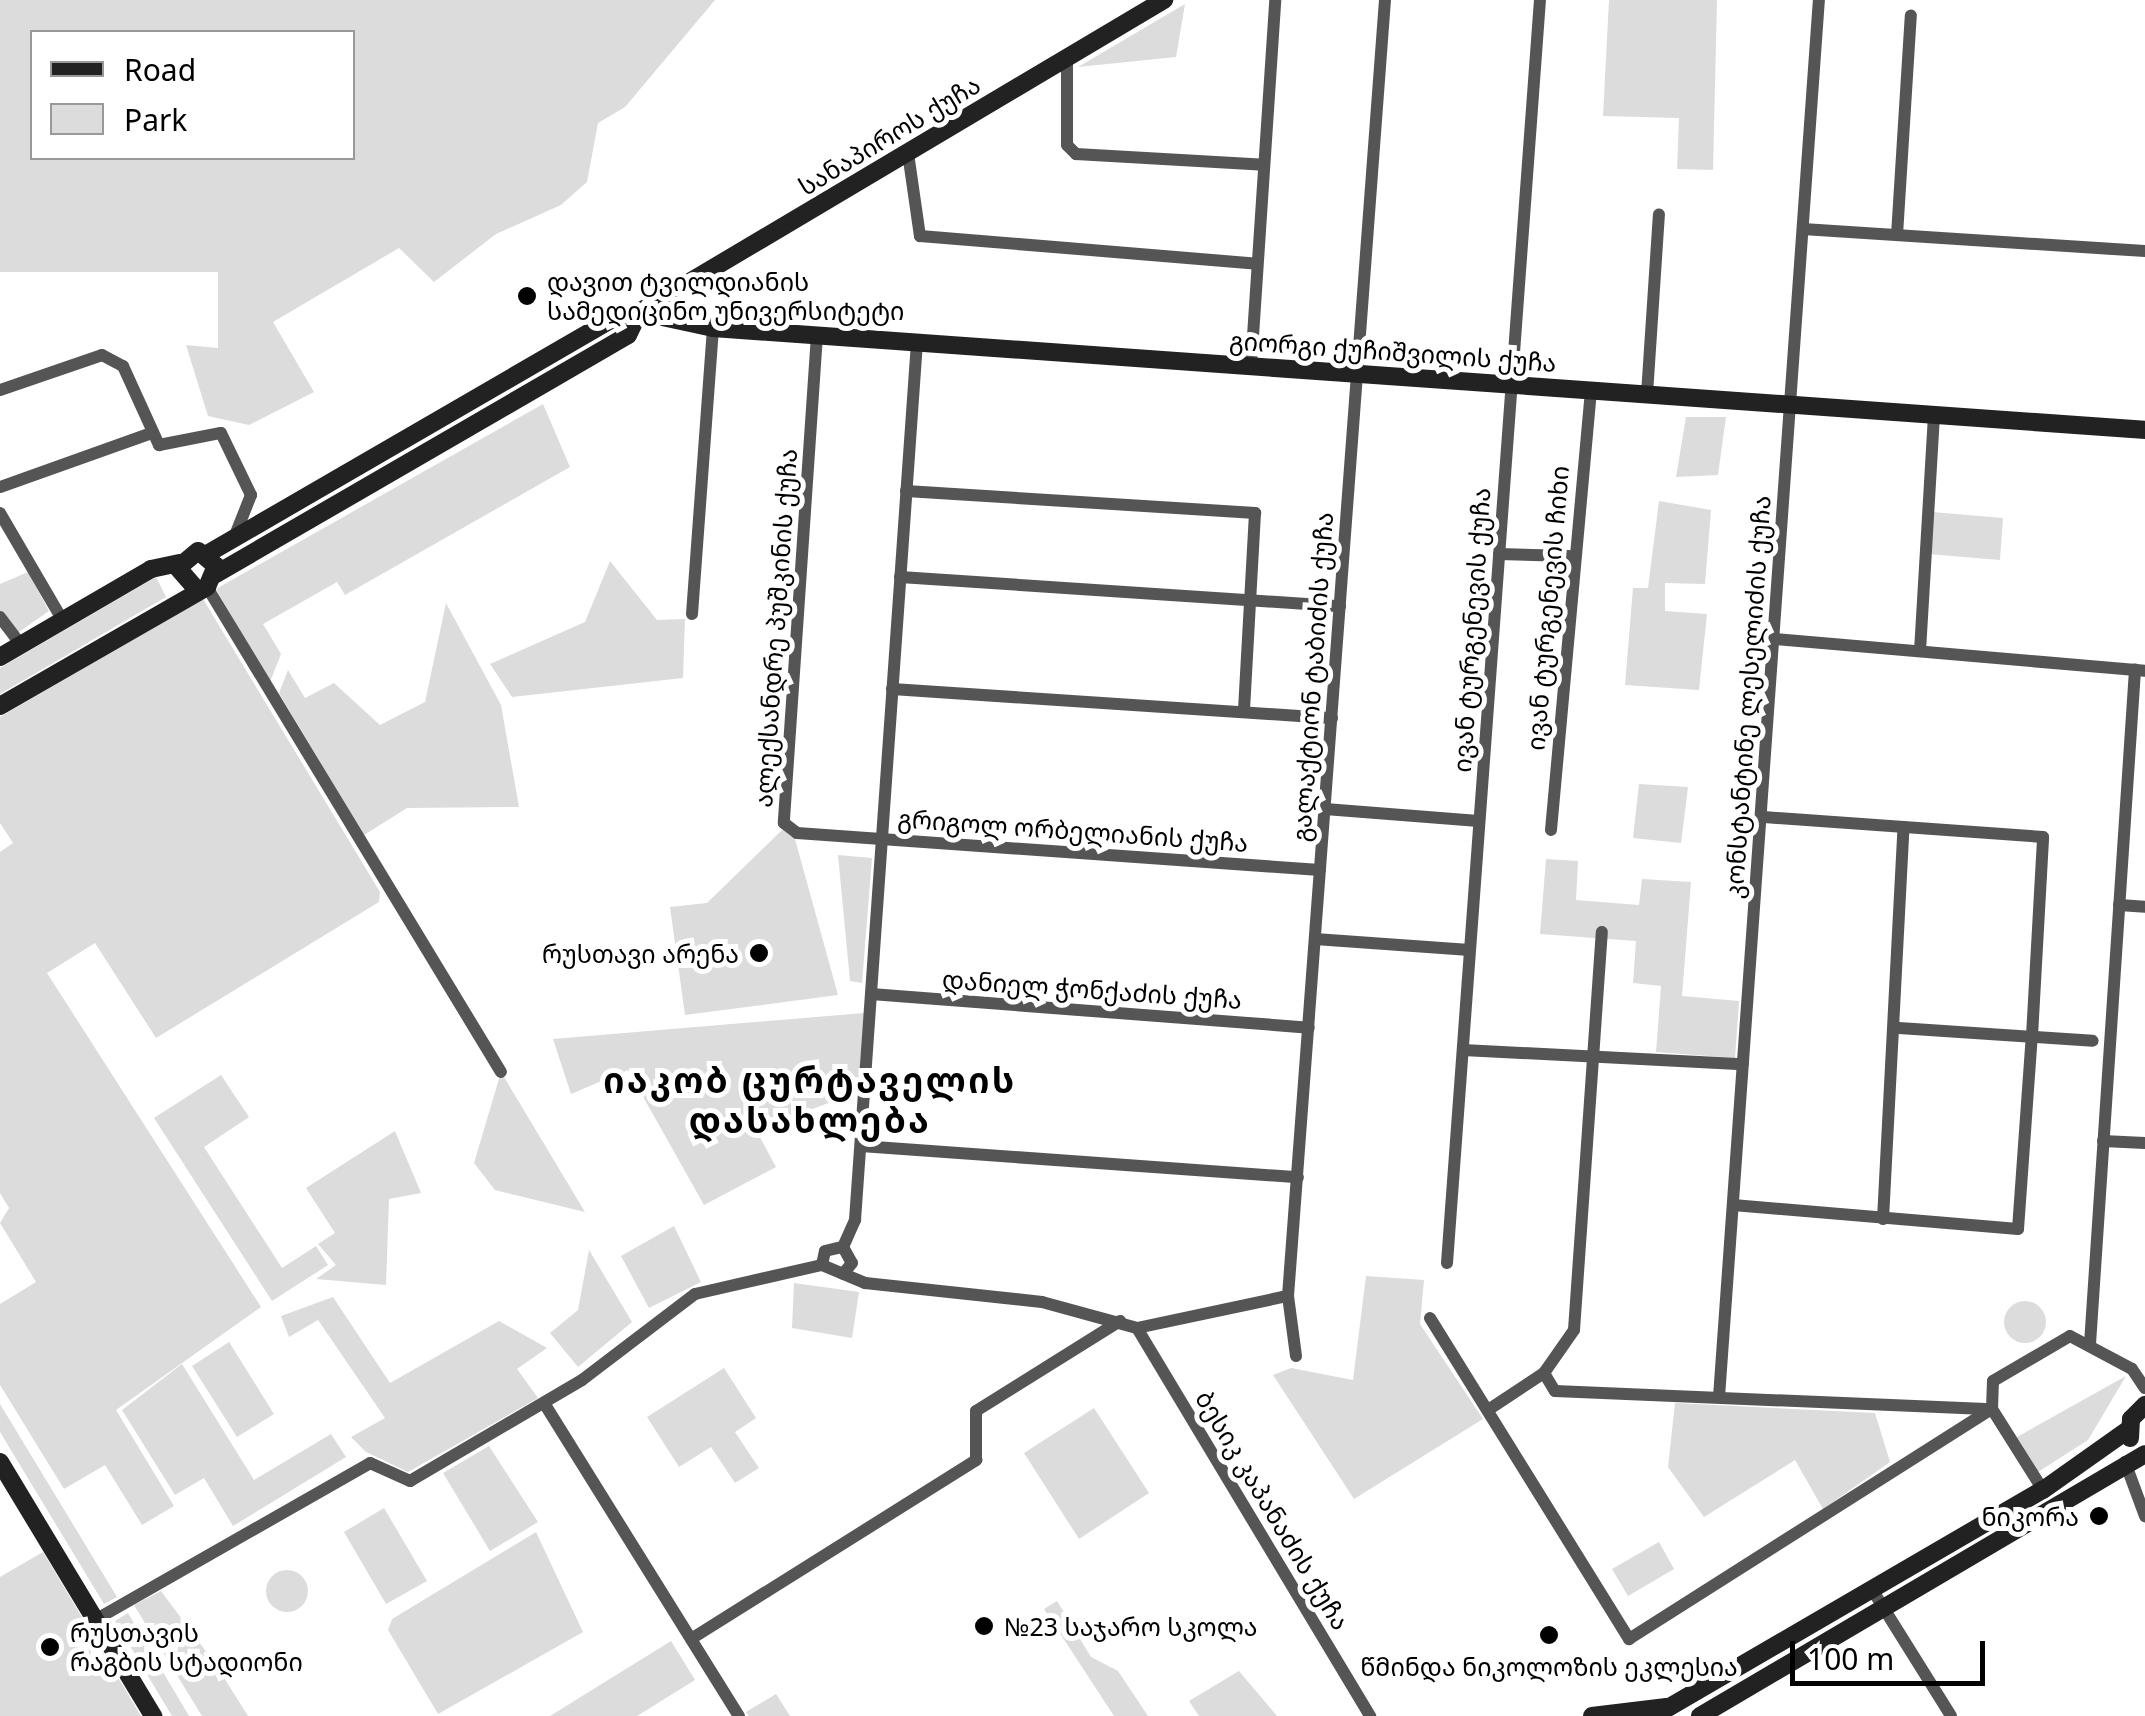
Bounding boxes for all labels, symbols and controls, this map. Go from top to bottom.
legend [30,30,355,160]
text: Road [124,49,196,90]
street label: სანაპიროს ქუჩა [793,69,985,201]
text: Park [124,99,187,140]
place label: დავით ტვილდიანის სამედიცინო უნივერსიტეტი [547,267,904,326]
marker: დავით ტვილდიანის სამედიცინო უნივერსიტეტი [516,285,538,307]
street label: გიორგი ქუჩიშვილის ქუჩა [1228,325,1558,377]
street label: ალექსანდრე პუშკინის ქუჩა [747,448,803,808]
street label: ივან ტურგენევის ჩიხი [1520,464,1574,752]
street label: ივან ტურგენევის ქუჩა [1446,487,1496,773]
street label: კონსტანტინე ლესელიძის ქუჩა [1718,494,1776,900]
street label: გალაქტიონ ტაბიძის ქუჩა [1286,511,1338,843]
street label: გრიგოლ ორბელიანის ქუჩა [897,803,1249,857]
place label: რუსთავი არენა [542,938,739,968]
marker: რუსთავი არენა [748,942,770,964]
street label: დანიელ ჭონქაძის ქუჩა [941,964,1243,1014]
district label: იაკობ ცურტაველის დასახლება [603,1059,1017,1141]
street label: ბესიკ კაპანაძის ქუჩა [1190,1385,1356,1635]
place label: ნიკორა [1982,1501,2079,1531]
marker: ნიკორა [2088,1505,2110,1527]
place label: №23 საჯარო სკოლა [1004,1611,1258,1641]
marker: №23 საჯარო სკოლა [973,1615,995,1637]
place label: რუსთავის რაგბის სტადიონი [70,1618,303,1677]
scale bar [1795,1621,1990,1683]
marker: წმინდა ნიკოლოზის ეკლესია [1538,1624,1560,1646]
marker: რუსთავის რაგბის სტადიონი [39,1636,61,1658]
text: 100 m [1807,1638,1894,1679]
place label: წმინდა ნიკოლოზის ეკლესია [1360,1651,1738,1681]

